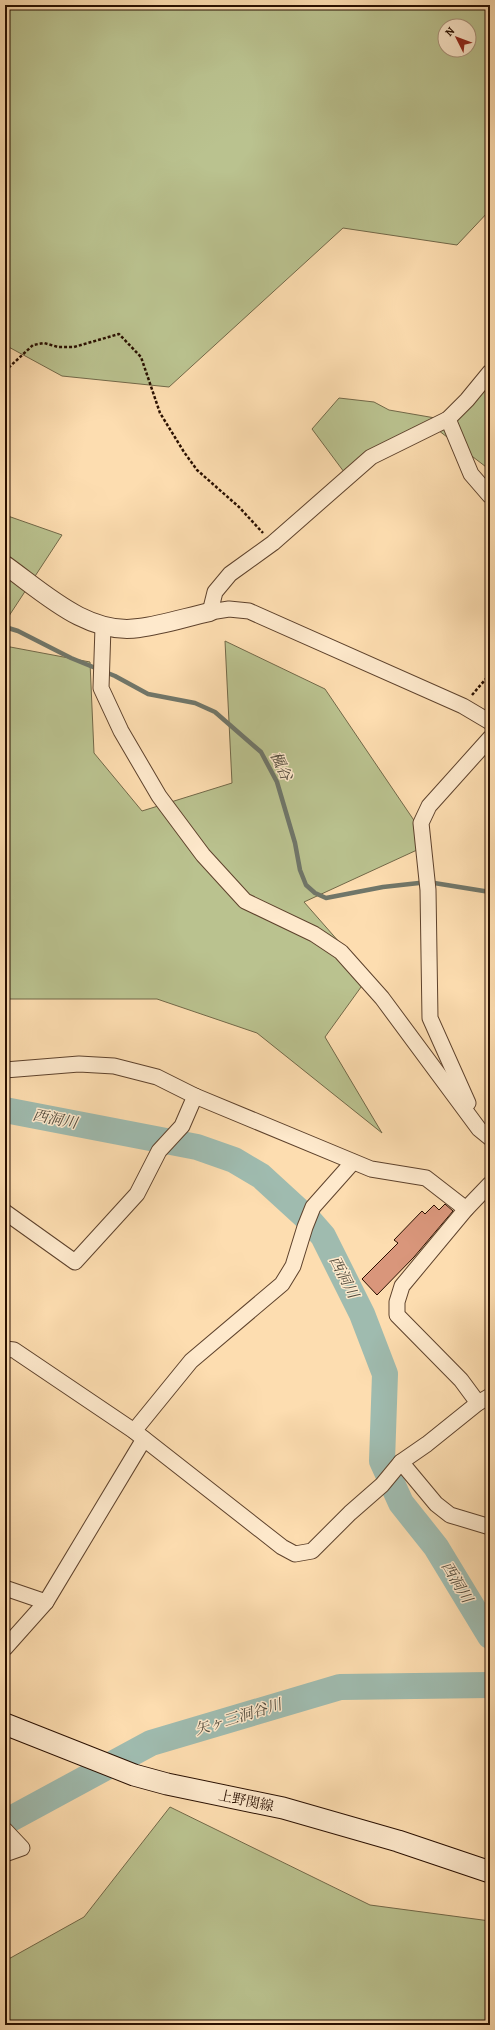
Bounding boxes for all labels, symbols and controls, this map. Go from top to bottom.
north arrow [437,18,477,58]
text: N [442,24,458,40]
water label: 楓谷 [266,748,297,785]
water label: 西洞川 [31,1105,81,1133]
water label: 西洞川 [325,1252,364,1303]
water label: 西洞川 [437,1558,478,1608]
water label: 矢ヶ三洞谷川 [192,1694,286,1740]
street label: 上野関線 [217,1786,275,1816]

